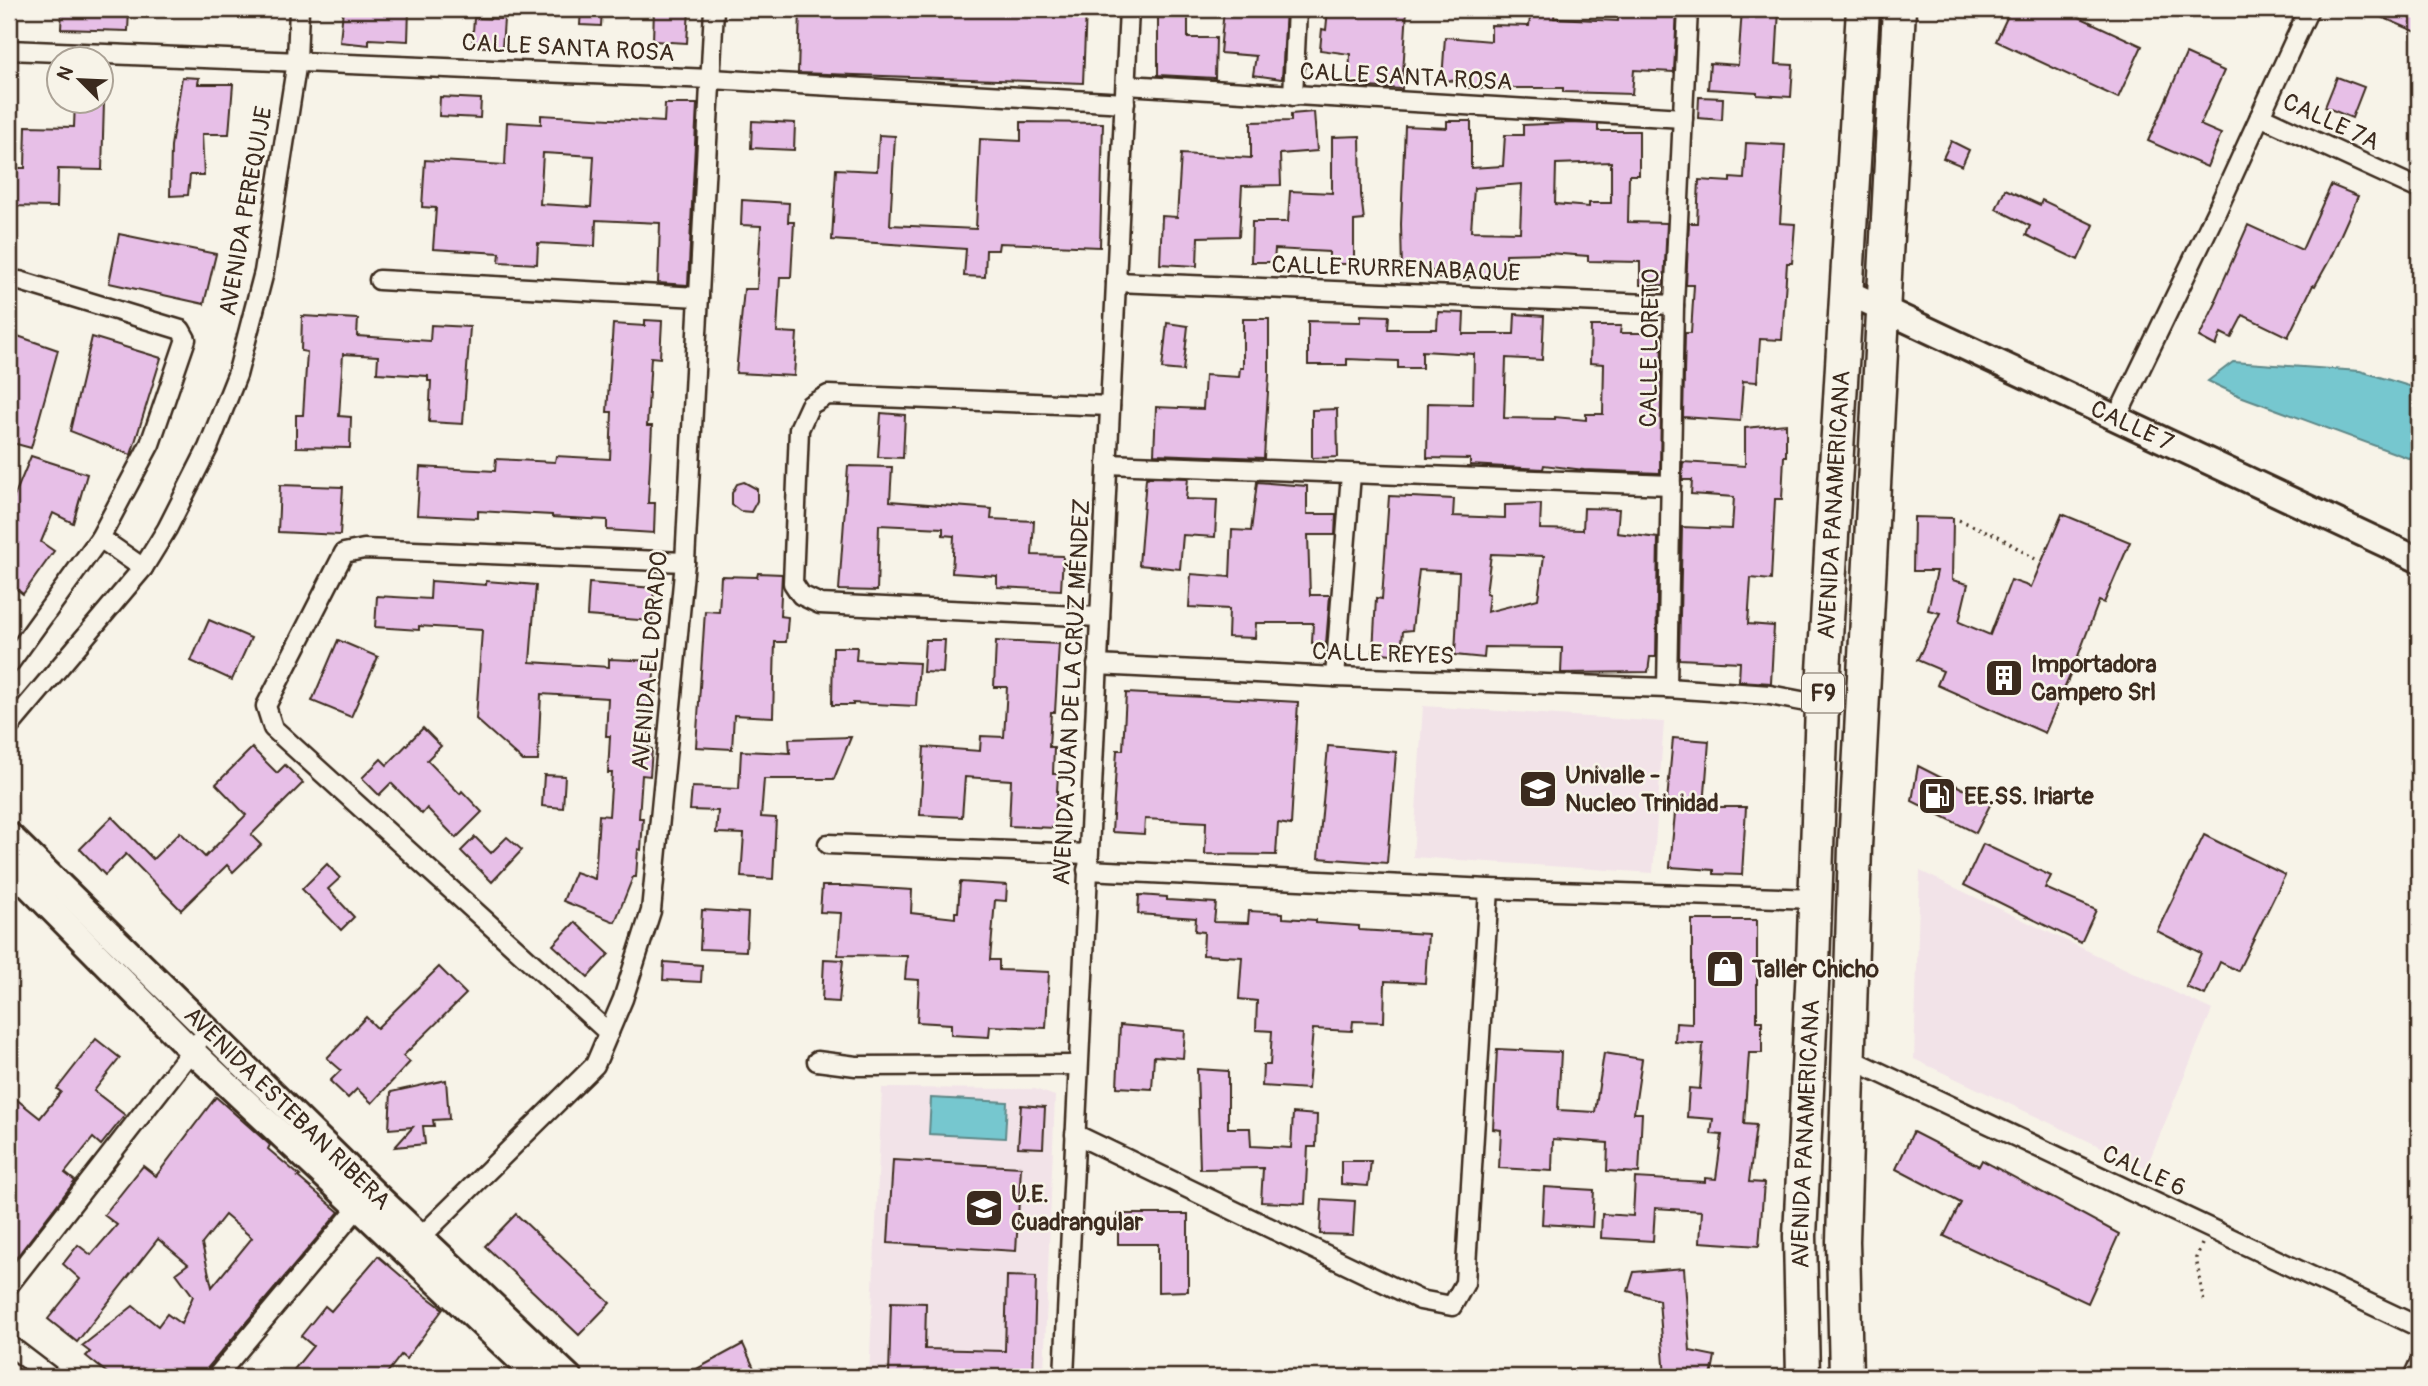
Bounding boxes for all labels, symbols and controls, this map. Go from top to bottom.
street label: CALLE SANTA ROSA [461,28,675,68]
north arrow [46,46,116,116]
street label: CALLE SANTA ROSA [1299,57,1513,97]
text: N [52,63,79,84]
street label: CALLE 7A [2278,87,2384,157]
street label: AVENIDA PEREQUIJE [213,104,279,318]
street label: CALLE RURRENABAQUE [1271,250,1521,288]
street label: CALLE LORETO [1634,268,1666,428]
street label: AVENIDA PANAMERICANA [1811,370,1856,640]
street label: CALLE 7 [2086,394,2178,457]
street label: AVENIDA JUAN DE LA CRUZ MÉNDEZ [1047,498,1097,886]
street label: AVENIDA EL DORADO [626,550,674,772]
street label: CALLE REYES [1312,637,1454,671]
place label: Importadora Campero Srl [2031,650,2157,707]
building icon: Importadora Campero Srl [1983,657,2025,699]
road number: F9 [1802,674,1844,712]
place label: Univalle - Nucleo Trinidad [1565,761,1719,818]
school or university icon: Univalle - Nucleo Trinidad [1517,768,1559,810]
fuel station icon: EE.SS. Iriarte [1916,775,1958,817]
place label: EE.SS. Iriarte [1964,782,2095,811]
shop icon: Taller Chicho [1704,948,1746,990]
place label: Taller Chicho [1751,955,1879,984]
street label: AVENIDA PANAMERICANA [1785,999,1826,1269]
street label: AVENIDA ESTEBAN RIBERA [178,1000,397,1216]
street label: CALLE 6 [2097,1139,2191,1203]
place label: U.E. Cuadrangular [1011,1180,1143,1237]
school or university icon: U.E. Cuadrangular [963,1187,1005,1229]

